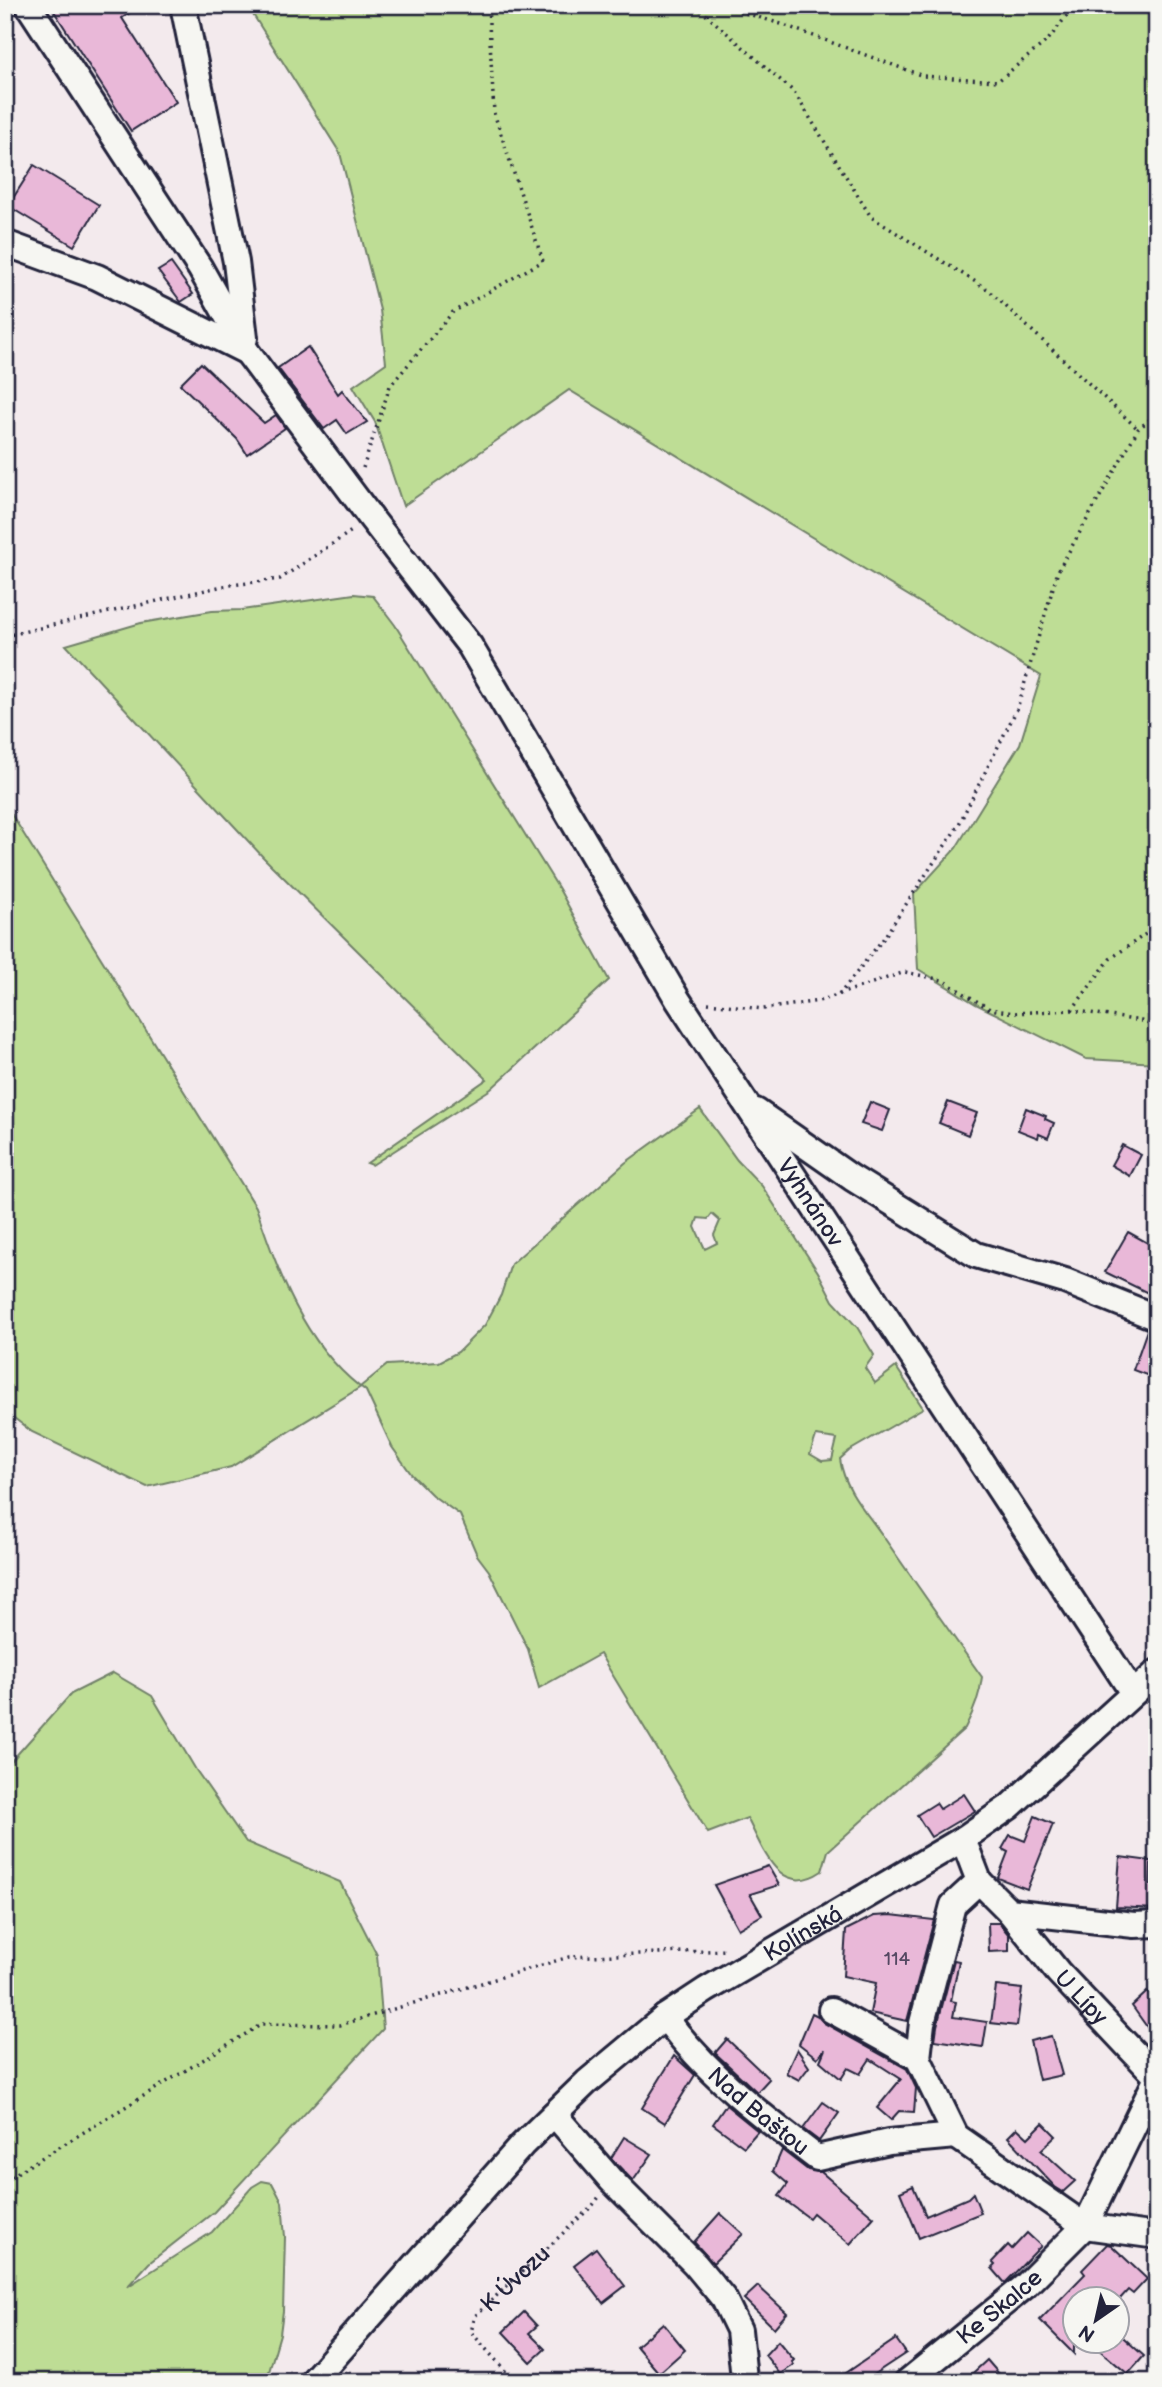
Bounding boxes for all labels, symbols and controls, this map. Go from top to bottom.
street label: Vyhnánov [771,1153,850,1253]
street label: Kolínská [759,1900,848,1968]
house number: 114 [884,1948,911,1971]
street label: U Lípy [1048,1964,1114,2031]
street label: Nad Baštou [701,2061,814,2162]
street label: K Úvozu [475,2240,556,2318]
street label: Ke Skalce [951,2264,1048,2351]
north arrow [1060,2286,1130,2356]
text: N [1075,2319,1100,2346]

